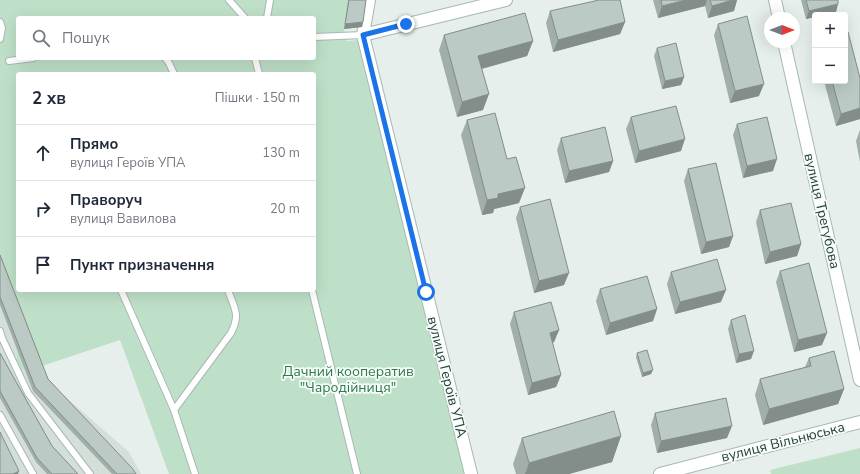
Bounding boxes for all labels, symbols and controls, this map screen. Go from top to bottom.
north arrow [764,12,800,48]
map controls [812,12,848,84]
button: + [812,12,848,48]
route end [397,15,415,33]
search box [16,16,316,60]
icon: search [30,27,52,49]
text: Пошук [62,28,110,48]
button: − [812,48,848,84]
text: 2 хв [32,87,66,110]
text: Пішки · 150 m [215,89,300,107]
text: Прямо [70,134,118,154]
icon: ahead [32,142,54,164]
text: 130 m [262,144,300,162]
street label: вулиця Трегубова [799,151,845,271]
text: вулиця Героїв УПА [70,154,186,172]
text: Праворуч [70,190,142,210]
icon: right [32,198,54,220]
text: 20 m [270,200,300,218]
text: вулиця Вавилова [70,210,176,228]
icon: arrive [32,254,54,276]
text: Пункт призначення [70,255,215,275]
route start [417,283,435,301]
street label: вулиця Героїв УПА [423,314,471,440]
park label: Дачний кооператив "Чародійниця" [282,362,414,397]
street label: вулиця Вільнюська [719,417,847,467]

